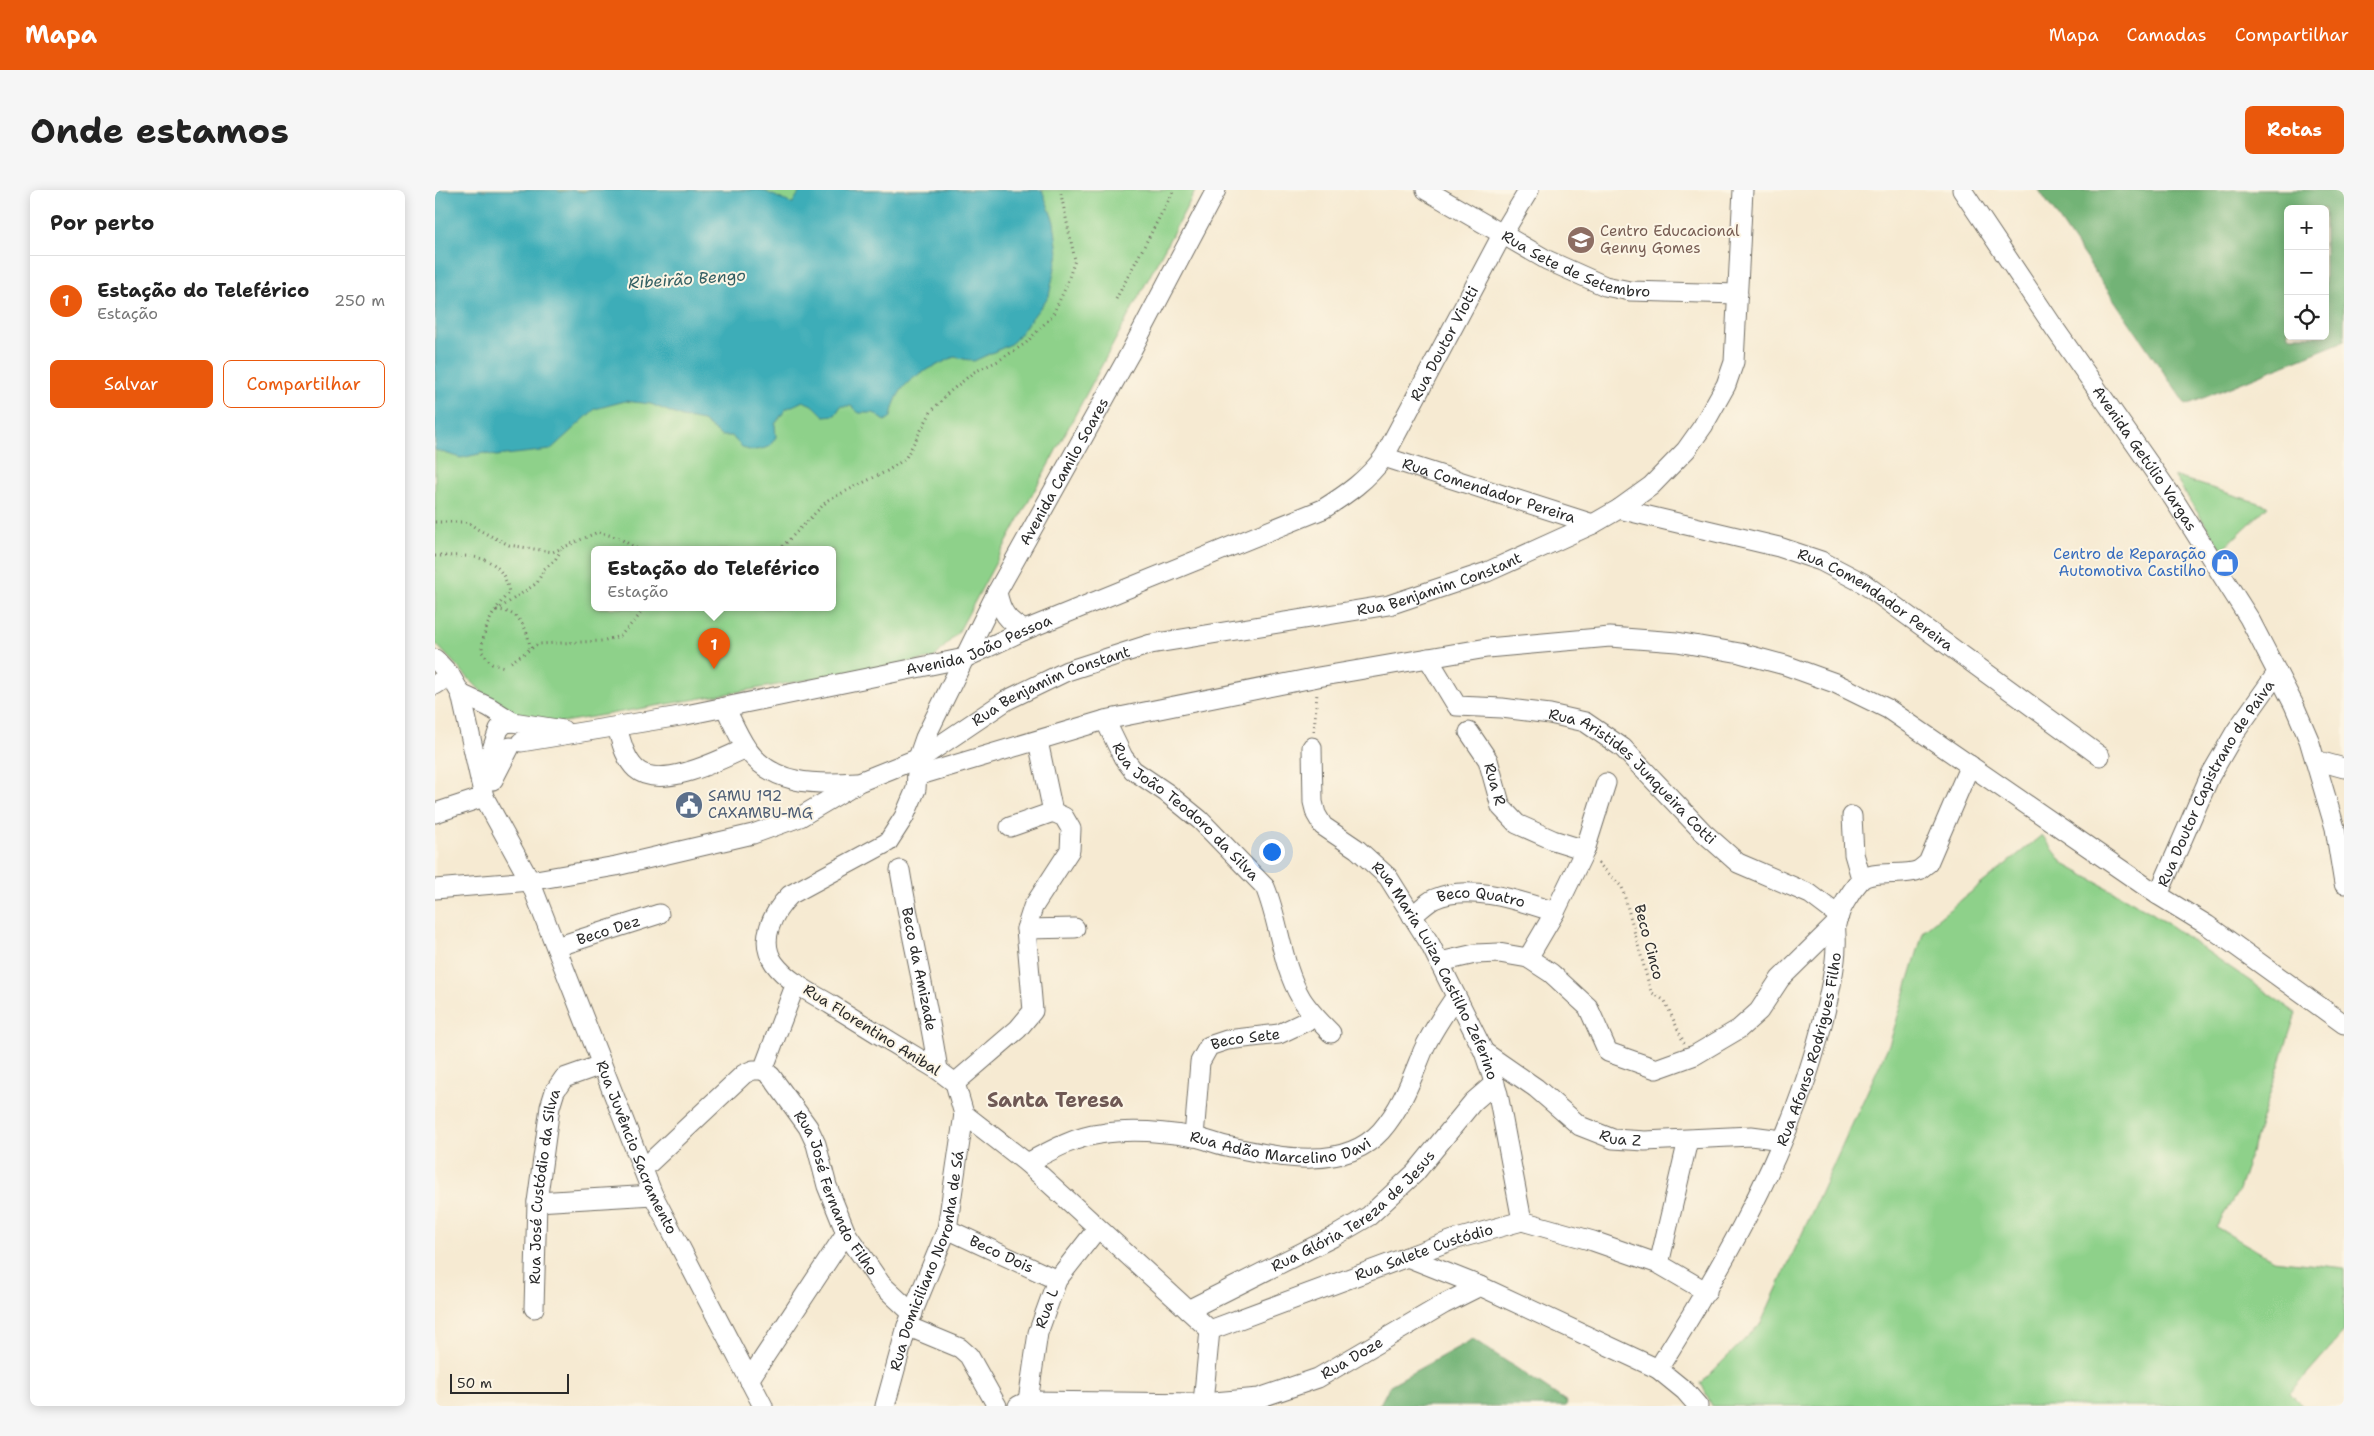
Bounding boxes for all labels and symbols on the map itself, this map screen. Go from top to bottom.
place label: Centro Educacional Genny Gomes [1600,221,1740,258]
school or university icon: Centro Educacional Genny Gomes [1566,225,1596,255]
street label: Rua Sete de Setembro [1498,226,1650,302]
water label: Ribeirão Bengo [627,264,747,294]
street label: Rua Doutor Viotti [1406,282,1483,405]
street label: Avenida Getúlio Vargas [2088,382,2201,535]
street label: Avenida Camilo Soares [1015,394,1113,549]
street label: Rua Comendador Pereira [1400,453,1579,528]
street label: Rua Comendador Pereira [1795,544,1958,656]
place label: Centro de Reparação Automotiva Castilho [2053,544,2206,581]
street label: Rua Benjamim Constant [1355,548,1525,620]
shop icon: Centro de Reparação Automotiva Castilho [2210,548,2240,578]
street label: Avenida João Pessoa [904,610,1055,680]
pin: 1 [698,628,730,669]
street label: Rua Benjamim Constant [968,641,1133,731]
street label: Rua Doutor Capistrano de Paiva [2153,676,2279,890]
street label: Rua Aristides Junqueira Cotti [1547,704,1720,849]
street label: Rua João Teodoro da Silva [1107,739,1264,885]
street label: Rua R [1479,761,1510,808]
place label: SAMU 192 CAXAMBU-MG [708,786,813,823]
public building icon: SAMU 192 CAXAMBU-MG [674,790,704,820]
your location [1259,839,1285,865]
street label: Rua Maria Luiza Castilho Zeferino [1367,857,1503,1082]
street label: Beco Quatro [1434,883,1527,912]
street label: Beco Cinco [1629,902,1669,982]
street label: Beco da Amizade [897,906,941,1033]
street label: Beco Dez [574,911,643,950]
street label: Rua Afonso Rodrigues Filho [1772,952,1846,1149]
street label: Rua Florentino Anibal [800,980,945,1081]
street label: Beco Sete [1208,1024,1281,1055]
street label: Rua Juvêncio Sacramento [591,1057,682,1238]
street label: Rua José Custódio da Silva [525,1086,565,1285]
district label: Santa Teresa [987,1087,1123,1113]
street label: Rua José Fernando Filho [789,1106,882,1279]
street label: Rua Z [1596,1125,1642,1151]
text: Rua Adão Marcelino Davi [1188,1126,1375,1168]
street label: Rua Adão Marcelino Davi [1187,1127,1371,1145]
street label: Rua Glória Tereza de Jesus [1268,1146,1440,1276]
street label: Rua Domiciliano Noronha de Sá [885,1149,969,1373]
street label: Rua Salete Custódio [1352,1219,1495,1286]
street label: Beco Dois [966,1231,1037,1278]
street label: Rua L [1030,1285,1063,1331]
street label: Rua Doze [1317,1332,1387,1384]
scale bar [450,1371,569,1394]

